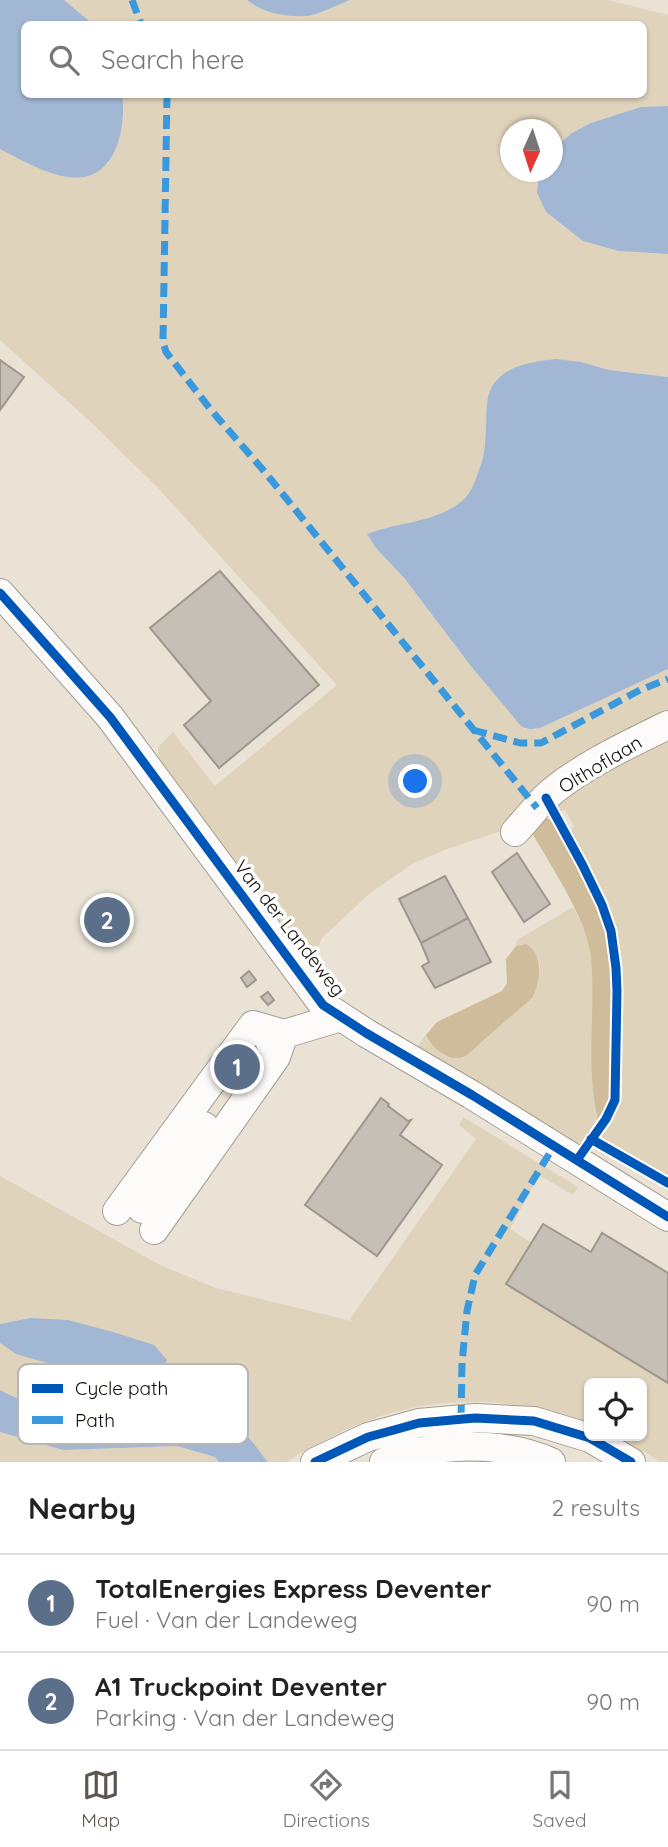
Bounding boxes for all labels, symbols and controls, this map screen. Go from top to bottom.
search box [21,21,647,98]
icon: search [45,41,83,79]
text: Search here [101,43,245,76]
north arrow [500,119,563,182]
street label: Olthoflaan [554,730,646,798]
your location [398,764,432,798]
street label: Van der Landeweg [229,855,351,1001]
pin: 2 [84,894,130,946]
pin: 1 [214,1041,260,1093]
legend [18,1364,248,1444]
text: Cycle path [75,1376,168,1400]
map controls [584,1378,647,1441]
button: locate [584,1378,647,1441]
text: Path [75,1408,115,1432]
text: Nearby [28,1489,136,1527]
text: 2 results [551,1493,640,1522]
text: TotalEnergies Express Deventer [95,1572,492,1605]
text: 1 [47,1589,55,1618]
text: 90 m [586,1589,640,1618]
text: Fuel · Van der Landeweg [95,1605,358,1634]
text: A1 Truckpoint Deventer [95,1670,387,1703]
text: 2 [44,1687,58,1716]
text: 90 m [586,1687,640,1716]
text: Parking · Van der Landeweg [95,1703,395,1732]
tab: Map [81,1766,120,1832]
tab: Directions [283,1766,370,1832]
tab: Saved [532,1766,587,1832]

